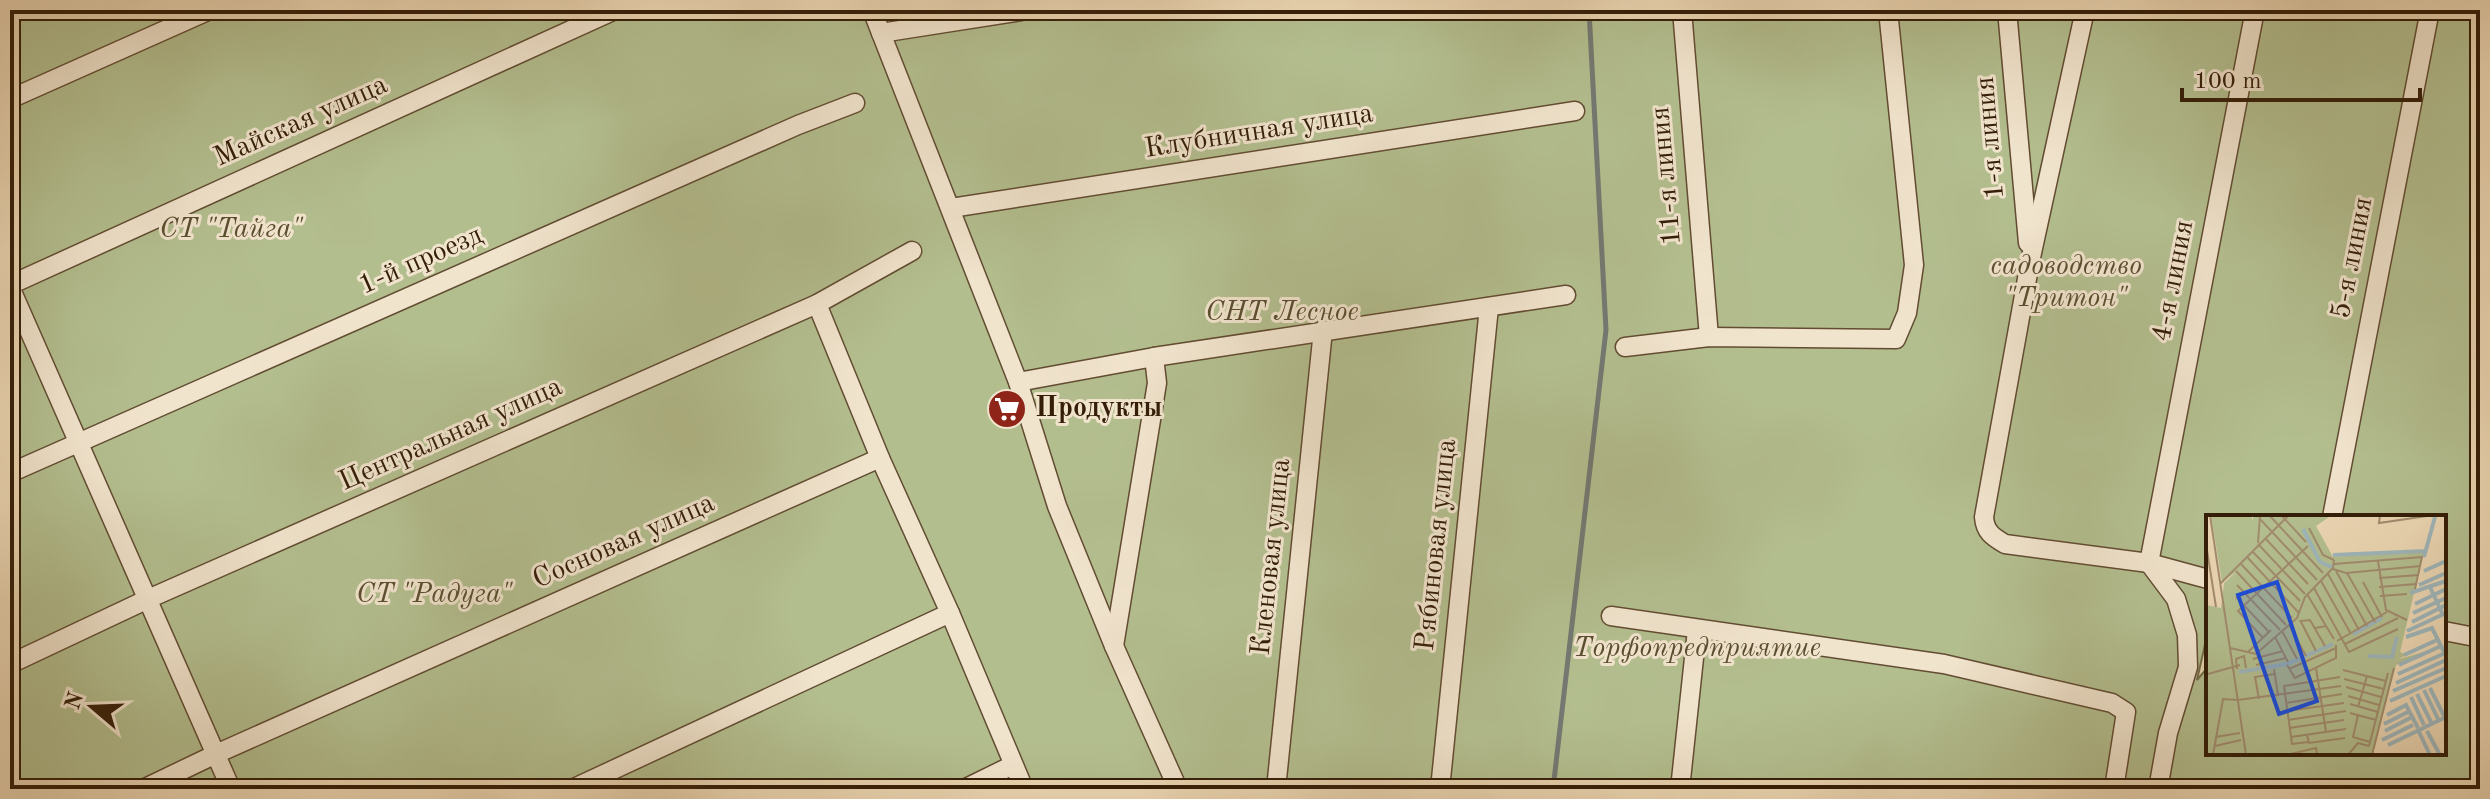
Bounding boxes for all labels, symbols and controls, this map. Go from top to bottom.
scale bar [2182,52,2420,102]
text: 100 m [2194,70,2262,94]
street label: Майская улица [210,71,392,173]
street label: 1-я линия [1972,75,2010,201]
street label: Клубничная улица [1143,100,1375,164]
street label: 11-я линия [1647,105,1687,247]
street label: 5-я линия [2328,195,2378,321]
park label: СТ "Тайга" [159,216,304,244]
street label: 4-я линия [2149,218,2199,344]
street label: 1-й проезд [355,221,487,301]
park label: садоводство "Тритон" [1990,253,2142,313]
park label: СНТ Лесное [1205,299,1359,327]
street label: Центральная улица [335,373,567,497]
supermarket icon: Продукты [986,388,1028,430]
place label: Продукты [1035,395,1163,423]
street label: Рябиновая улица [1412,437,1462,652]
street label: Кленовая улица [1248,457,1296,657]
street label: Сосновая улица [529,489,719,595]
inset map [2206,515,2446,755]
park label: СТ "Радуга" [356,581,513,609]
park label: Торфопредприятие [1573,635,1821,663]
north arrow [52,667,132,747]
text: N [62,689,88,713]

